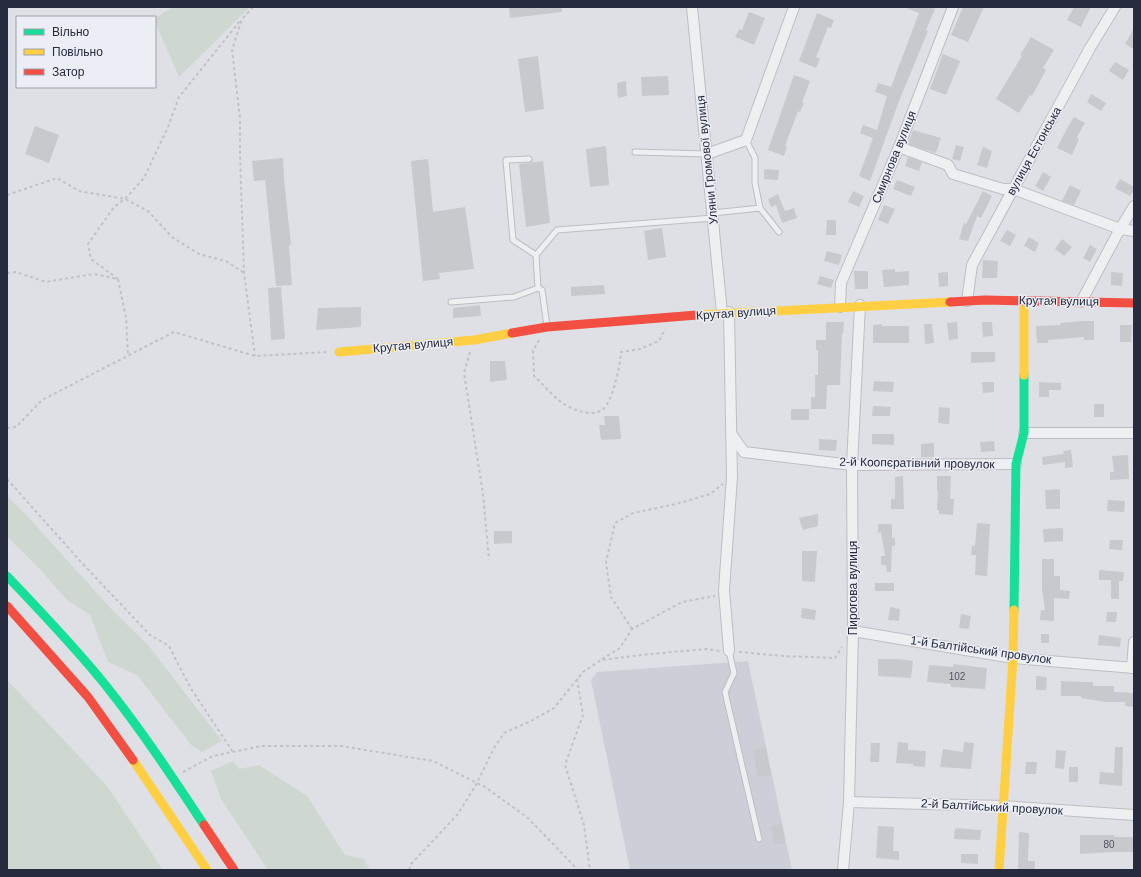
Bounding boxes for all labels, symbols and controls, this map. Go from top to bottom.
legend [16,16,156,88]
text: Вільно [52,25,90,39]
text: Повільно [52,45,103,59]
text: Затор [52,65,85,79]
street label: Уляни Громової вулиця [693,95,721,225]
street label: вулиця Естонська [1004,104,1064,198]
street label: Смирнова вулиця [869,109,919,205]
street label: Крутая вулиця [1019,293,1099,309]
street label: Крутая вулиця [695,303,777,323]
street label: Крутая вулиця [372,335,454,355]
street label: 2-й Коопєратівний провулок [839,455,996,471]
street label: Пирогова вулиця [846,541,860,635]
street label: 1-й Балтійський провулок [910,633,1053,667]
house number: 102 [949,671,966,682]
street label: 2-й Балтійський провулок [921,796,1064,818]
house number: 80 [1103,839,1115,850]

